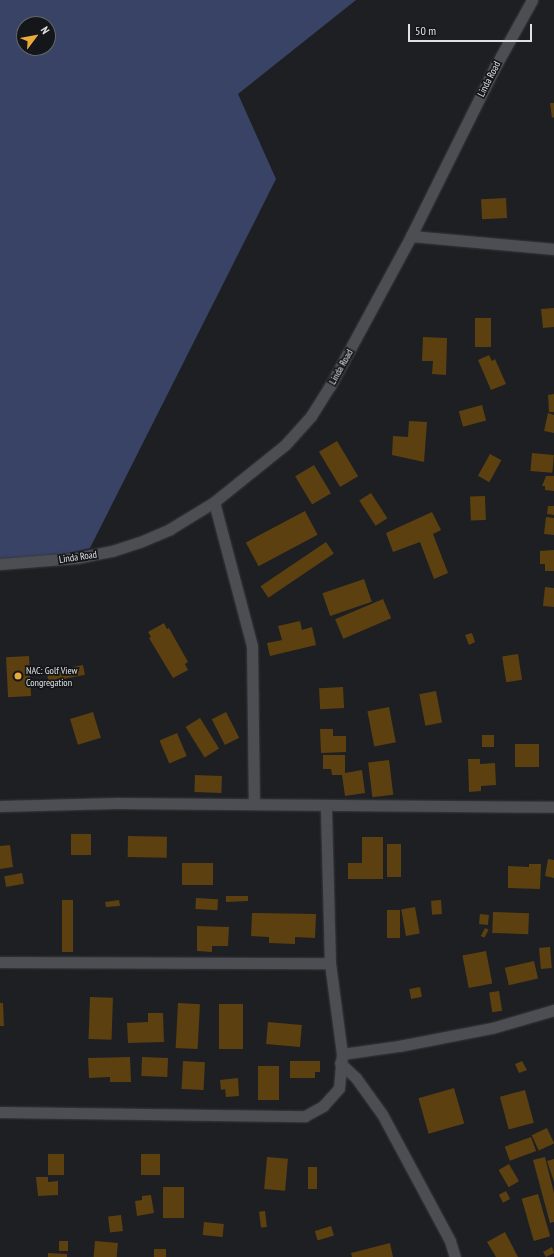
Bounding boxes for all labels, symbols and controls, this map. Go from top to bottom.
north arrow [16,16,56,56]
scale bar [410,16,534,42]
text: 50 m [415,23,436,38]
text: N [38,24,53,36]
street label: Linda Road [475,59,503,99]
street label: Linda Road [326,347,356,387]
street label: Linda Road [58,548,98,566]
place label: NAC: Golf View Congregation [26,664,78,688]
marker: NAC: Golf View Congregation [13,671,23,681]

